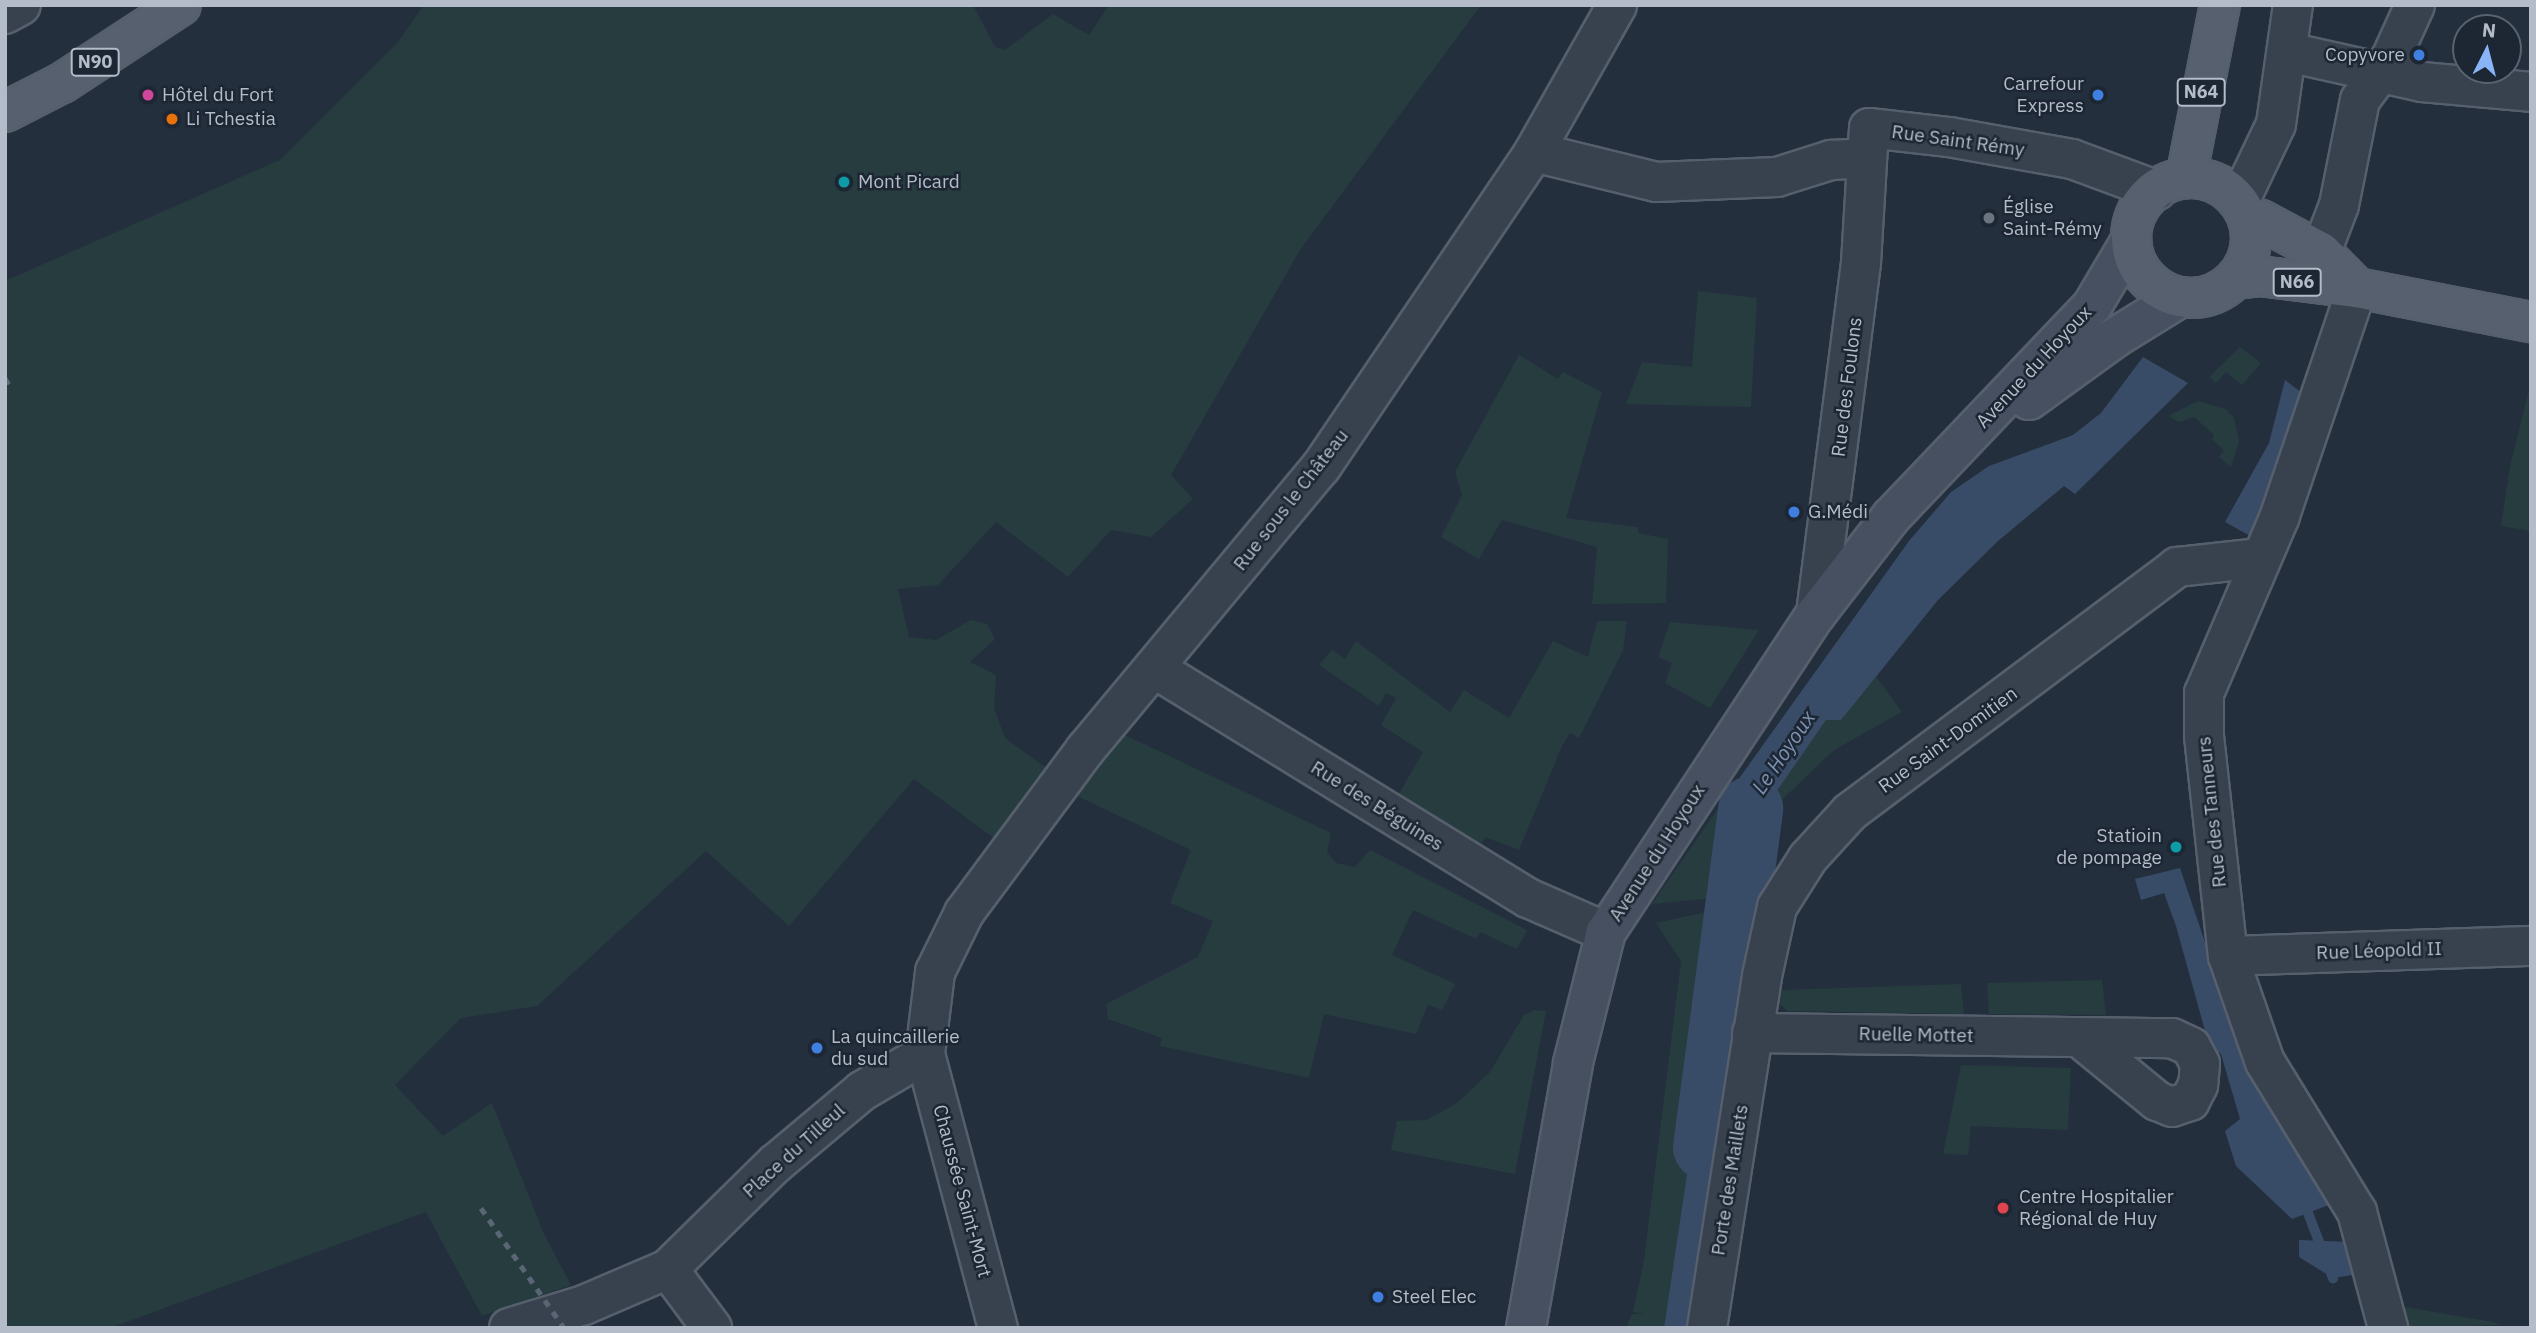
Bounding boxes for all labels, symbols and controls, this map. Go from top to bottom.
north arrow [2452,14,2522,84]
text: N [2481,17,2497,43]
place label: Copyvore [2325,44,2405,66]
marker: Copyvore [2411,47,2427,63]
road number: N90 [70,48,119,76]
place label: Carrefour Express [2003,73,2084,117]
road number: N64 [2176,78,2226,106]
place label: Hôtel du Fort [162,84,274,106]
marker: Hôtel du Fort [140,87,156,103]
marker: Carrefour Express [2090,87,2106,103]
place label: Li Tchestia [186,108,276,130]
marker: Li Tchestia [164,111,180,127]
street label: Rue Saint Rémy [1890,120,2026,162]
place label: Mont Picard [858,171,960,193]
marker: Mont Picard [836,174,852,190]
place label: Église Saint-Rémy [2003,196,2102,240]
marker: Église Saint-Rémy [1981,210,1997,226]
road number: N66 [2272,268,2322,296]
street label: Avenue du Hoyoux [1972,301,2096,433]
street label: Rue des Foulons [1827,316,1867,458]
street label: Rue sous le Château [1229,425,1353,575]
place label: G.Médi [1808,501,1868,523]
marker: G.Médi [1786,504,1802,520]
street label: Rue Saint-Domitien [1874,682,2022,798]
water label: Le Hoyoux [1746,706,1820,798]
street label: Rue des Tanneurs [2193,735,2231,889]
street label: Rue des Béguines [1307,756,1447,856]
street label: Avenue du Hoyoux [1604,780,1710,926]
place label: Statioin de pompage [2056,825,2162,869]
marker: Statioin de pompage [2168,839,2184,855]
street label: Rue Léopold II [2316,937,2442,965]
street label: Ruelle Mottet [1858,1023,1974,1047]
place label: La quincaillerie du sud [831,1026,960,1070]
marker: La quincaillerie du sud [809,1040,825,1056]
street label: Place du Tilleul [738,1099,850,1203]
street label: Chaussée Saint-Mort [928,1102,996,1280]
street label: Porte des Maillets [1707,1103,1753,1257]
place label: Centre Hospitalier Régional de Huy [2019,1186,2174,1230]
marker: Centre Hospitalier Régional de Huy [1993,1198,2013,1218]
place label: Steel Elec [1392,1286,1476,1308]
marker: Steel Elec [1370,1289,1386,1305]

